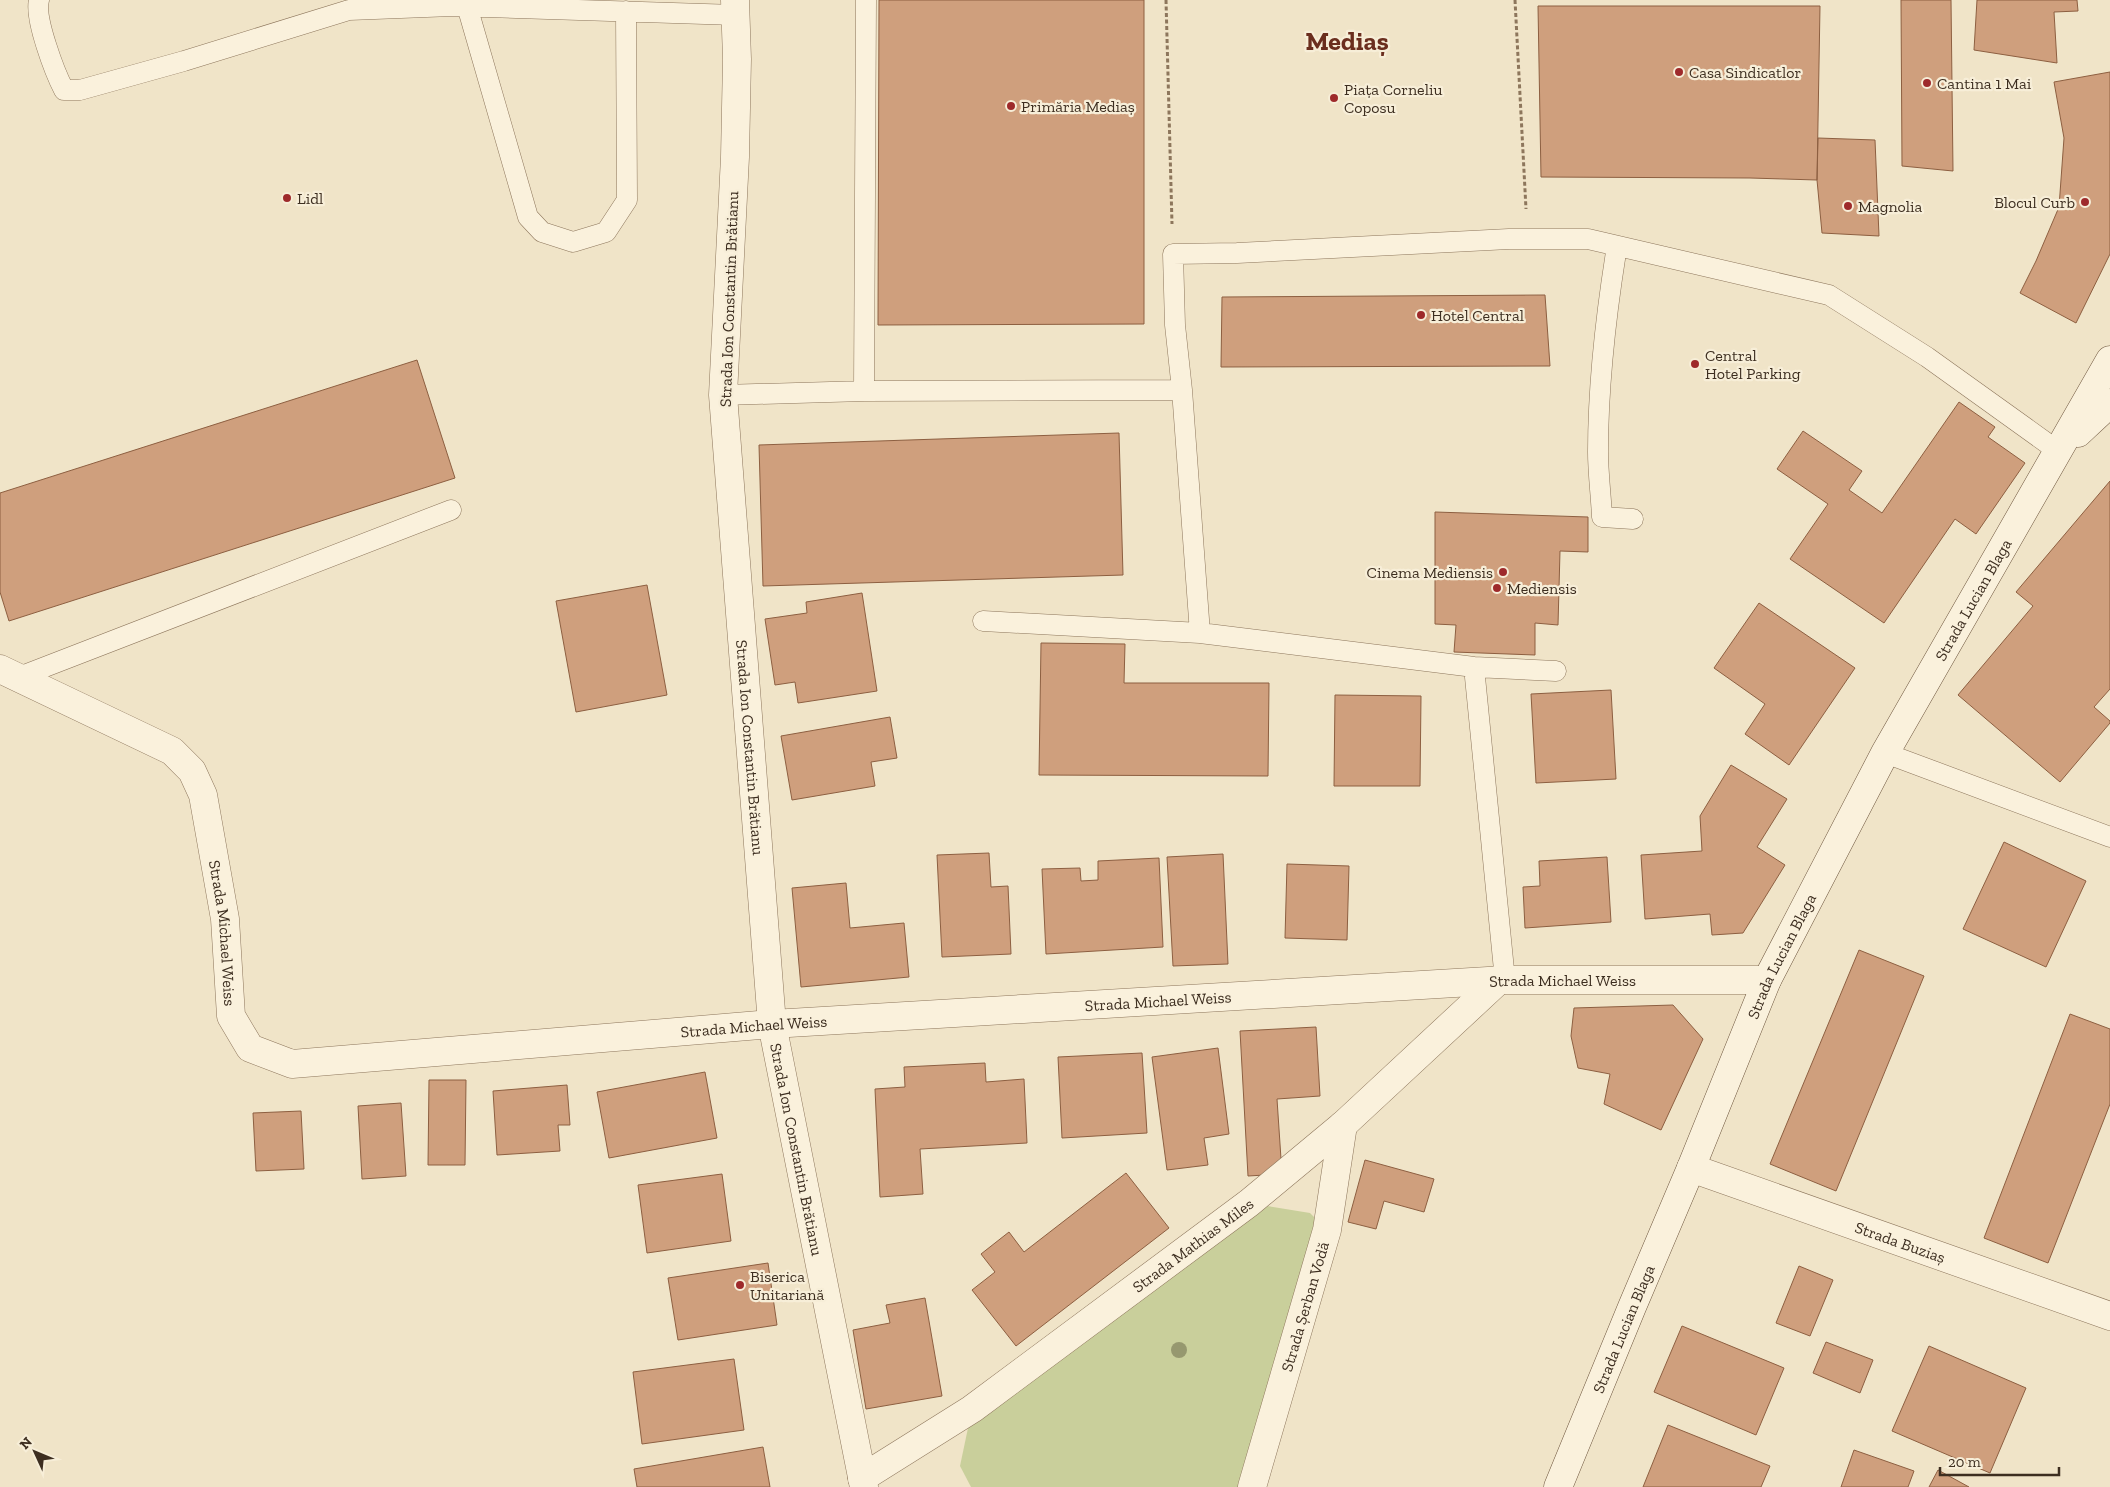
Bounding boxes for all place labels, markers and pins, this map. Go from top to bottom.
place label: Casa Sindicatlor [1689,63,1801,82]
marker: Casa Sindicatlor [1673,66,1685,78]
place label: Cantina 1 Mai [1937,74,2032,93]
marker: Cantina 1 Mai [1921,77,1933,89]
place label: Piața Corneliu Coposu [1344,80,1442,117]
marker: Piața Corneliu Coposu [1328,92,1340,104]
place label: Primăria Mediaș [1021,97,1135,116]
marker: Primăria Mediaș [1005,100,1017,112]
place label: Lidl [297,189,323,208]
marker: Lidl [281,192,293,204]
place label: Blocul Curb [1994,193,2075,212]
marker: Blocul Curb [2079,196,2091,208]
place label: Magnolia [1858,197,1923,216]
marker: Magnolia [1842,200,1854,212]
place label: Hotel Central [1431,306,1524,325]
marker: Hotel Central [1415,309,1427,321]
place label: Central Hotel Parking [1705,346,1801,383]
marker: Central Hotel Parking [1689,358,1701,370]
place label: Cinema Mediensis [1367,563,1493,582]
marker: Cinema Mediensis [1497,566,1509,578]
place label: Mediensis [1507,579,1577,598]
marker: Mediensis [1491,582,1503,594]
place label: Biserica Unitariană [750,1267,825,1304]
marker: Biserica Unitariană [734,1279,746,1291]

